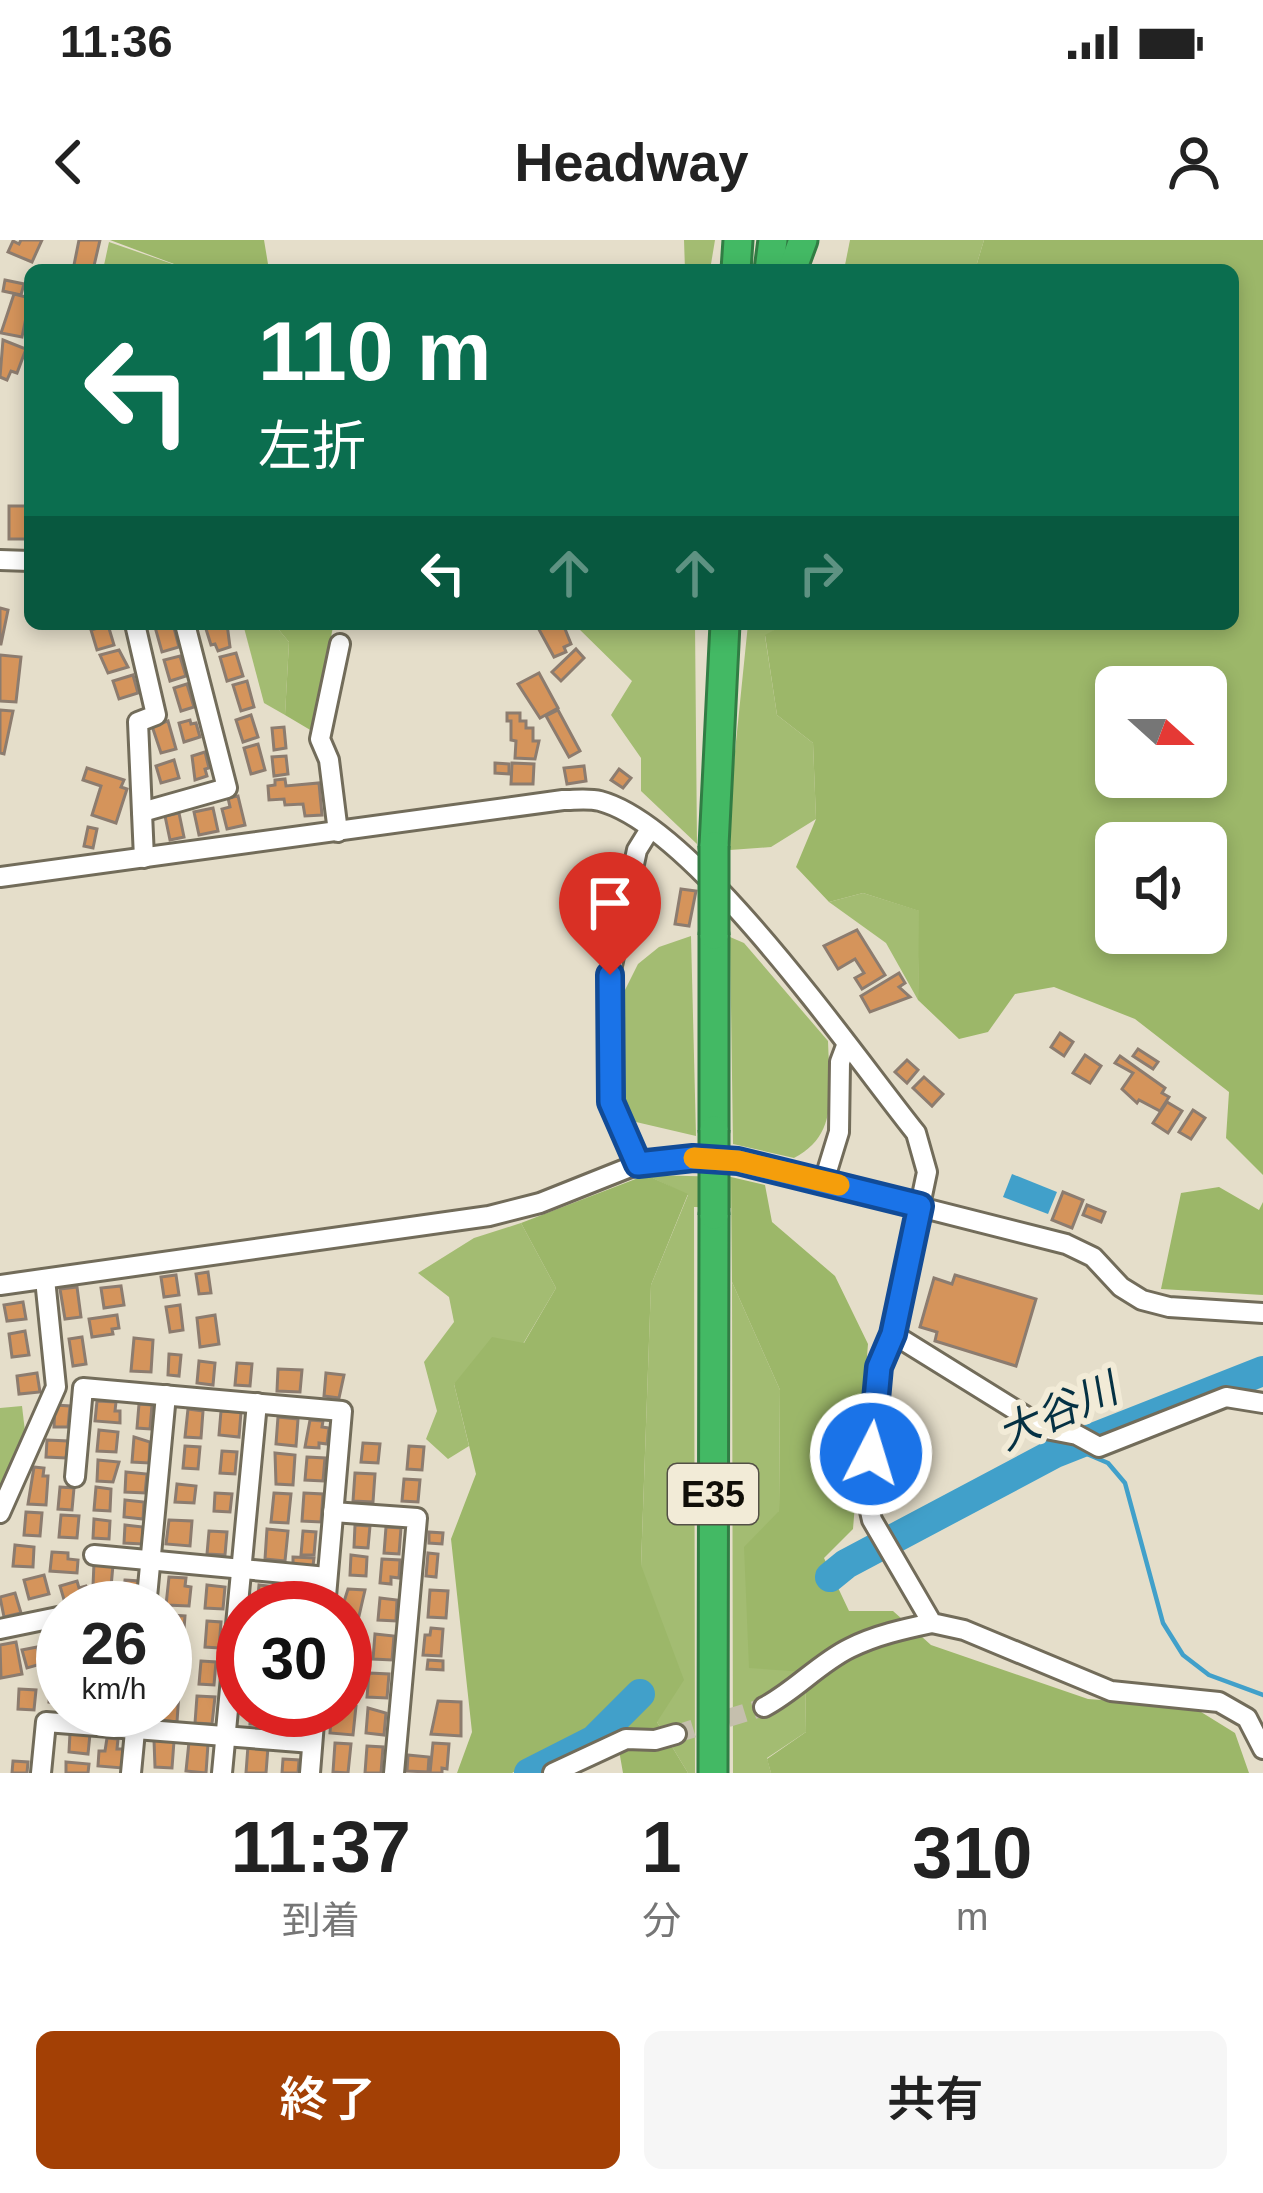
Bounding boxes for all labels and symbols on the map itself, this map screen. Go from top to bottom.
north arrow [1095,666,1227,798]
pin [559,852,661,975]
water label: 大谷川 [990,1363,1128,1459]
position arrow [808,1391,934,1517]
road number: E35 [668,1464,758,1524]
speed limit sign: 30 [216,1581,372,1737]

